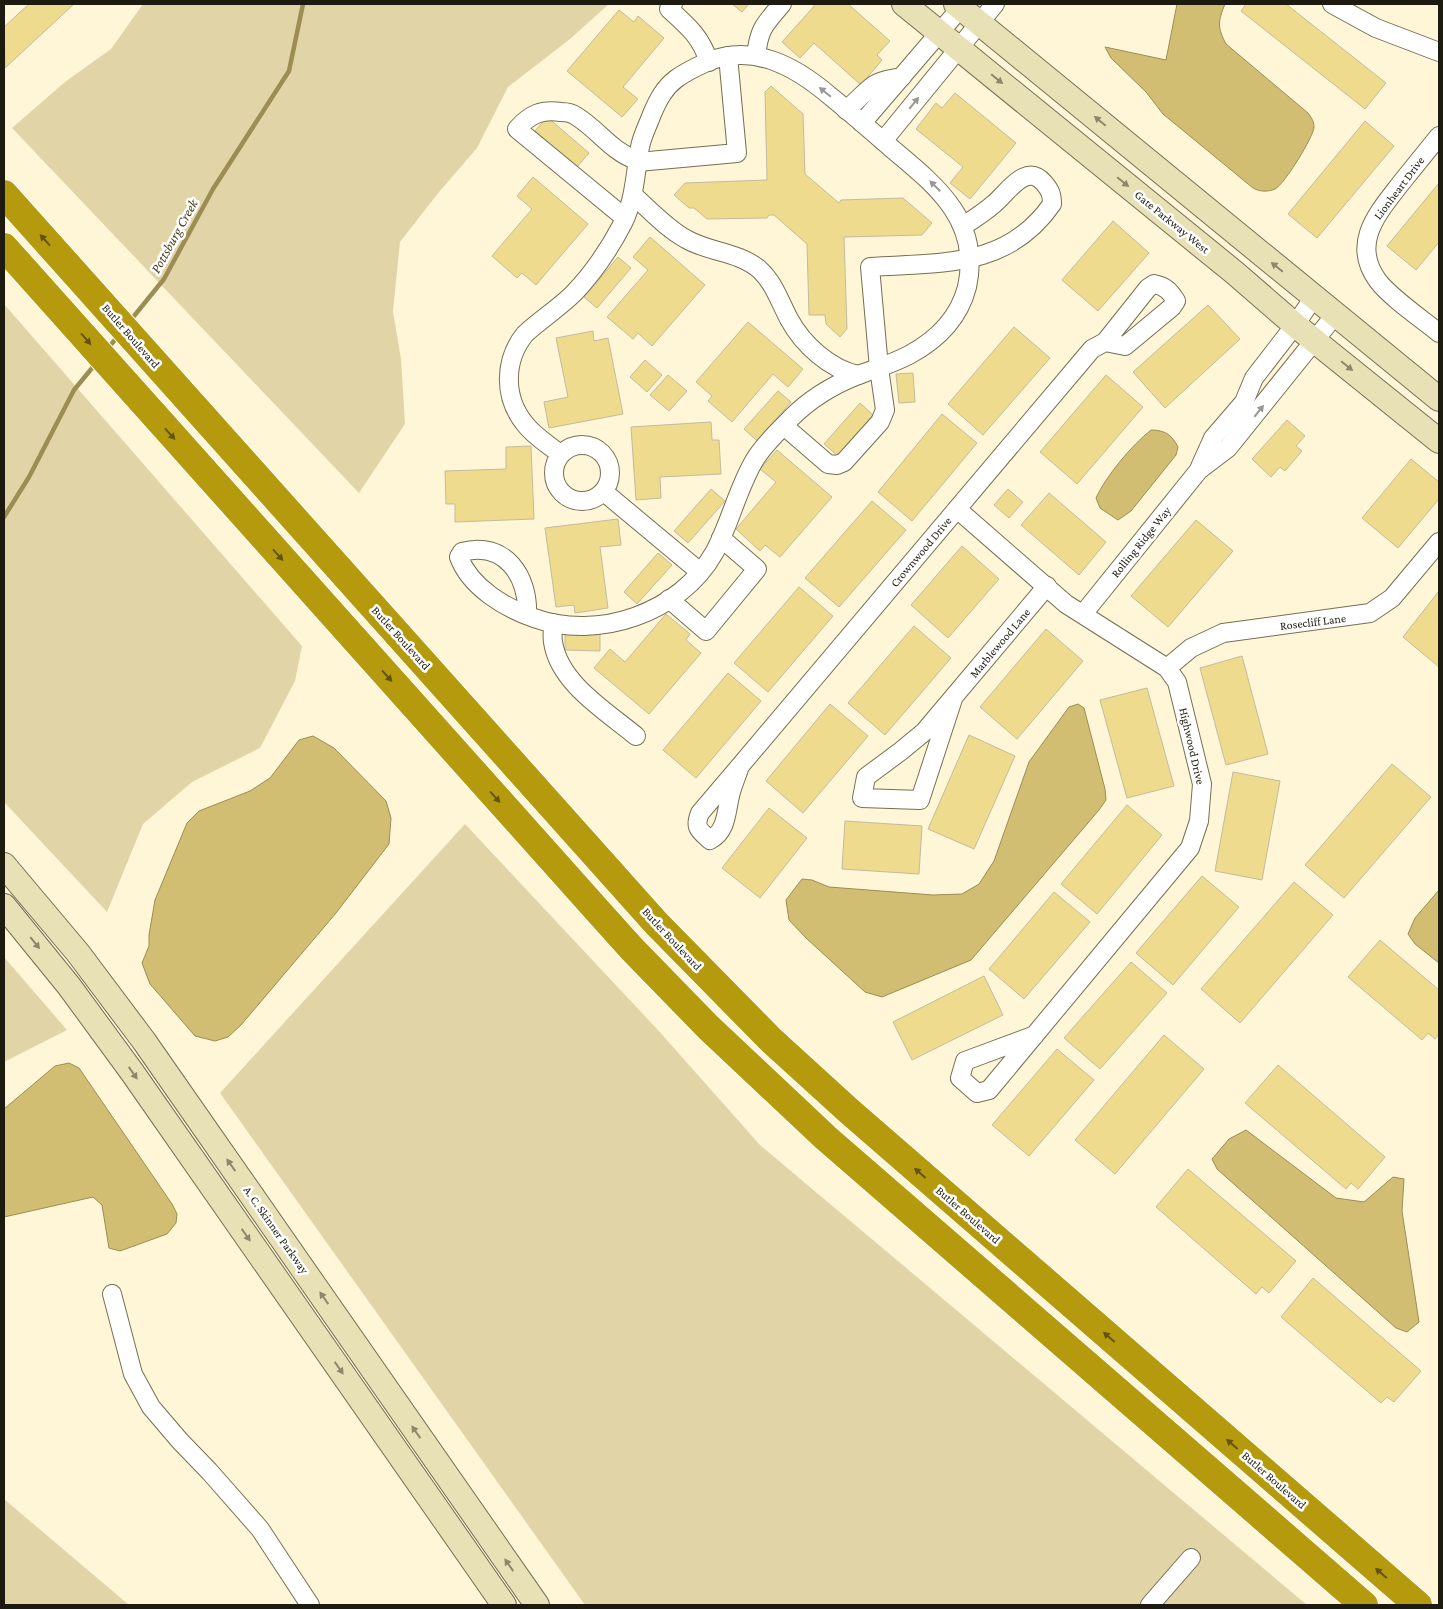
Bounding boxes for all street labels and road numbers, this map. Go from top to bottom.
street label: Lionheart Drive [1371,154,1427,222]
street label: Gate Parkway West [1132,188,1213,257]
street label: Butler Boulevard [99,301,163,371]
street label: Rolling Ridge Way [1108,503,1174,580]
street label: Crownwood Drive [887,514,955,590]
street label: Butler Boulevard [369,603,434,673]
street label: Marblewood Lane [967,605,1033,681]
street label: Rosecliff Lane [1279,611,1347,633]
street label: Highwood Drive [1176,706,1208,786]
street label: Butler Boulevard [639,905,705,974]
street label: A. C. Skinner Parkway [240,1183,312,1277]
street label: Butler Boulevard [933,1183,1003,1247]
street label: Butler Boulevard [1239,1448,1309,1512]

